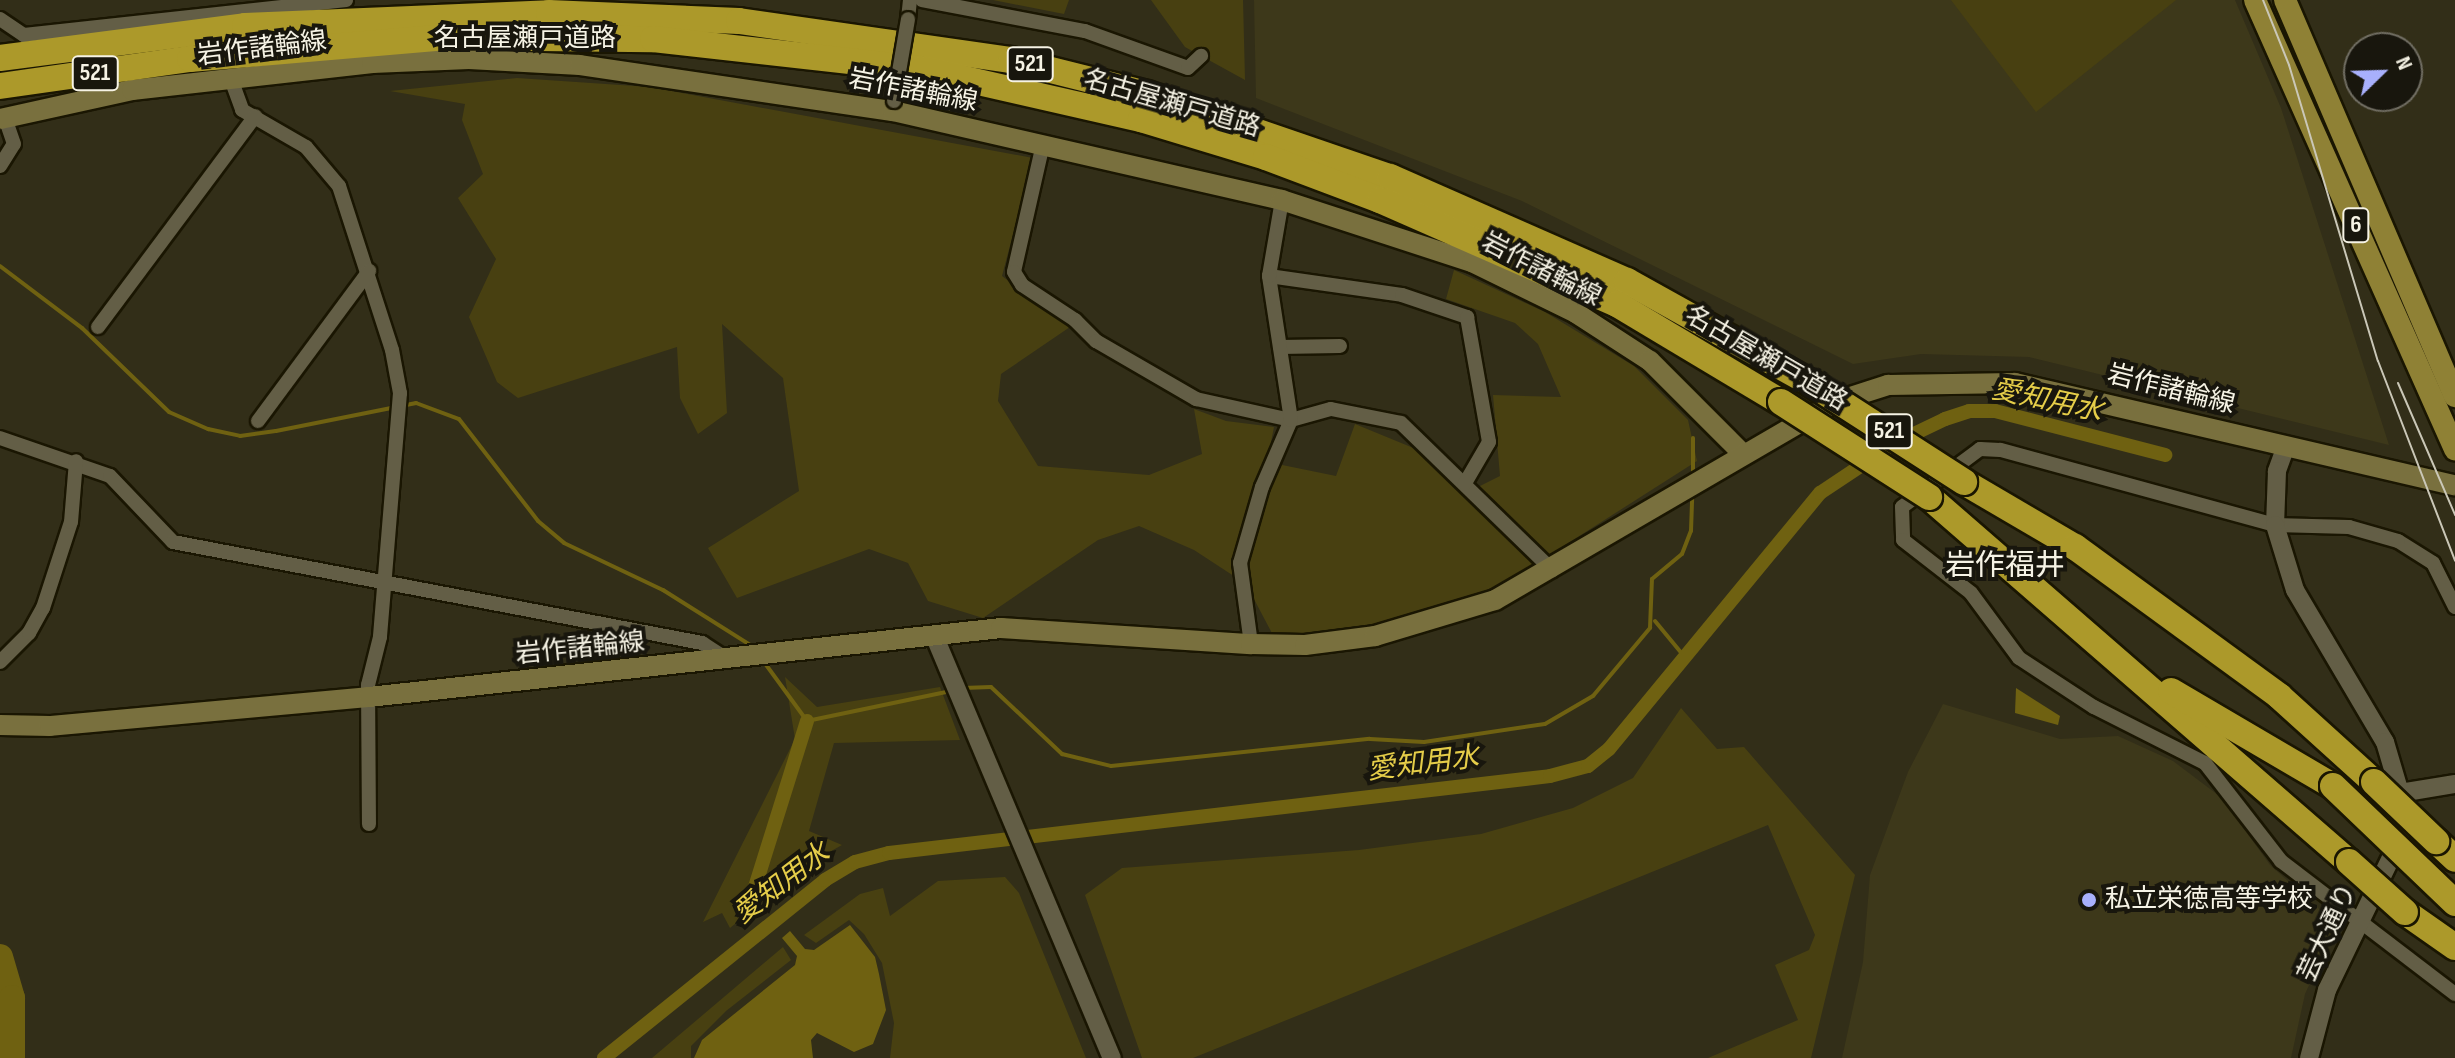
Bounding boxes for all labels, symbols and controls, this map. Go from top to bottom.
street label: 名古屋瀬戸道路 [434,23,616,55]
street label: 岩作諸輪線 [196,26,328,72]
north arrow [2343,32,2423,112]
road number: 521 [1006,44,1054,84]
road number: 521 [71,53,119,93]
text: N [2389,53,2418,74]
street label: 岩作諸輪線 [846,63,980,119]
street label: 名古屋瀬戸道路 [1080,64,1264,144]
road number: 6 [2342,205,2370,245]
street label: 岩作諸輪線 [1476,227,1606,313]
street label: 名古屋瀬戸道路 [1679,300,1853,418]
street label: 岩作諸輪線 [2104,359,2238,421]
water label: 愛知用水 [1989,373,2105,429]
road number: 521 [1865,411,1913,451]
district label: 岩作福井 [1945,548,2065,584]
street label: 岩作諸輪線 [514,627,646,671]
water label: 愛知用水 [1365,741,1481,787]
water label: 愛知用水 [727,837,837,931]
street label: 芸大通り [2292,879,2364,987]
place label: 私立栄徳高等学校 [2105,884,2313,916]
marker: 私立栄徳高等学校 [2080,891,2098,909]

